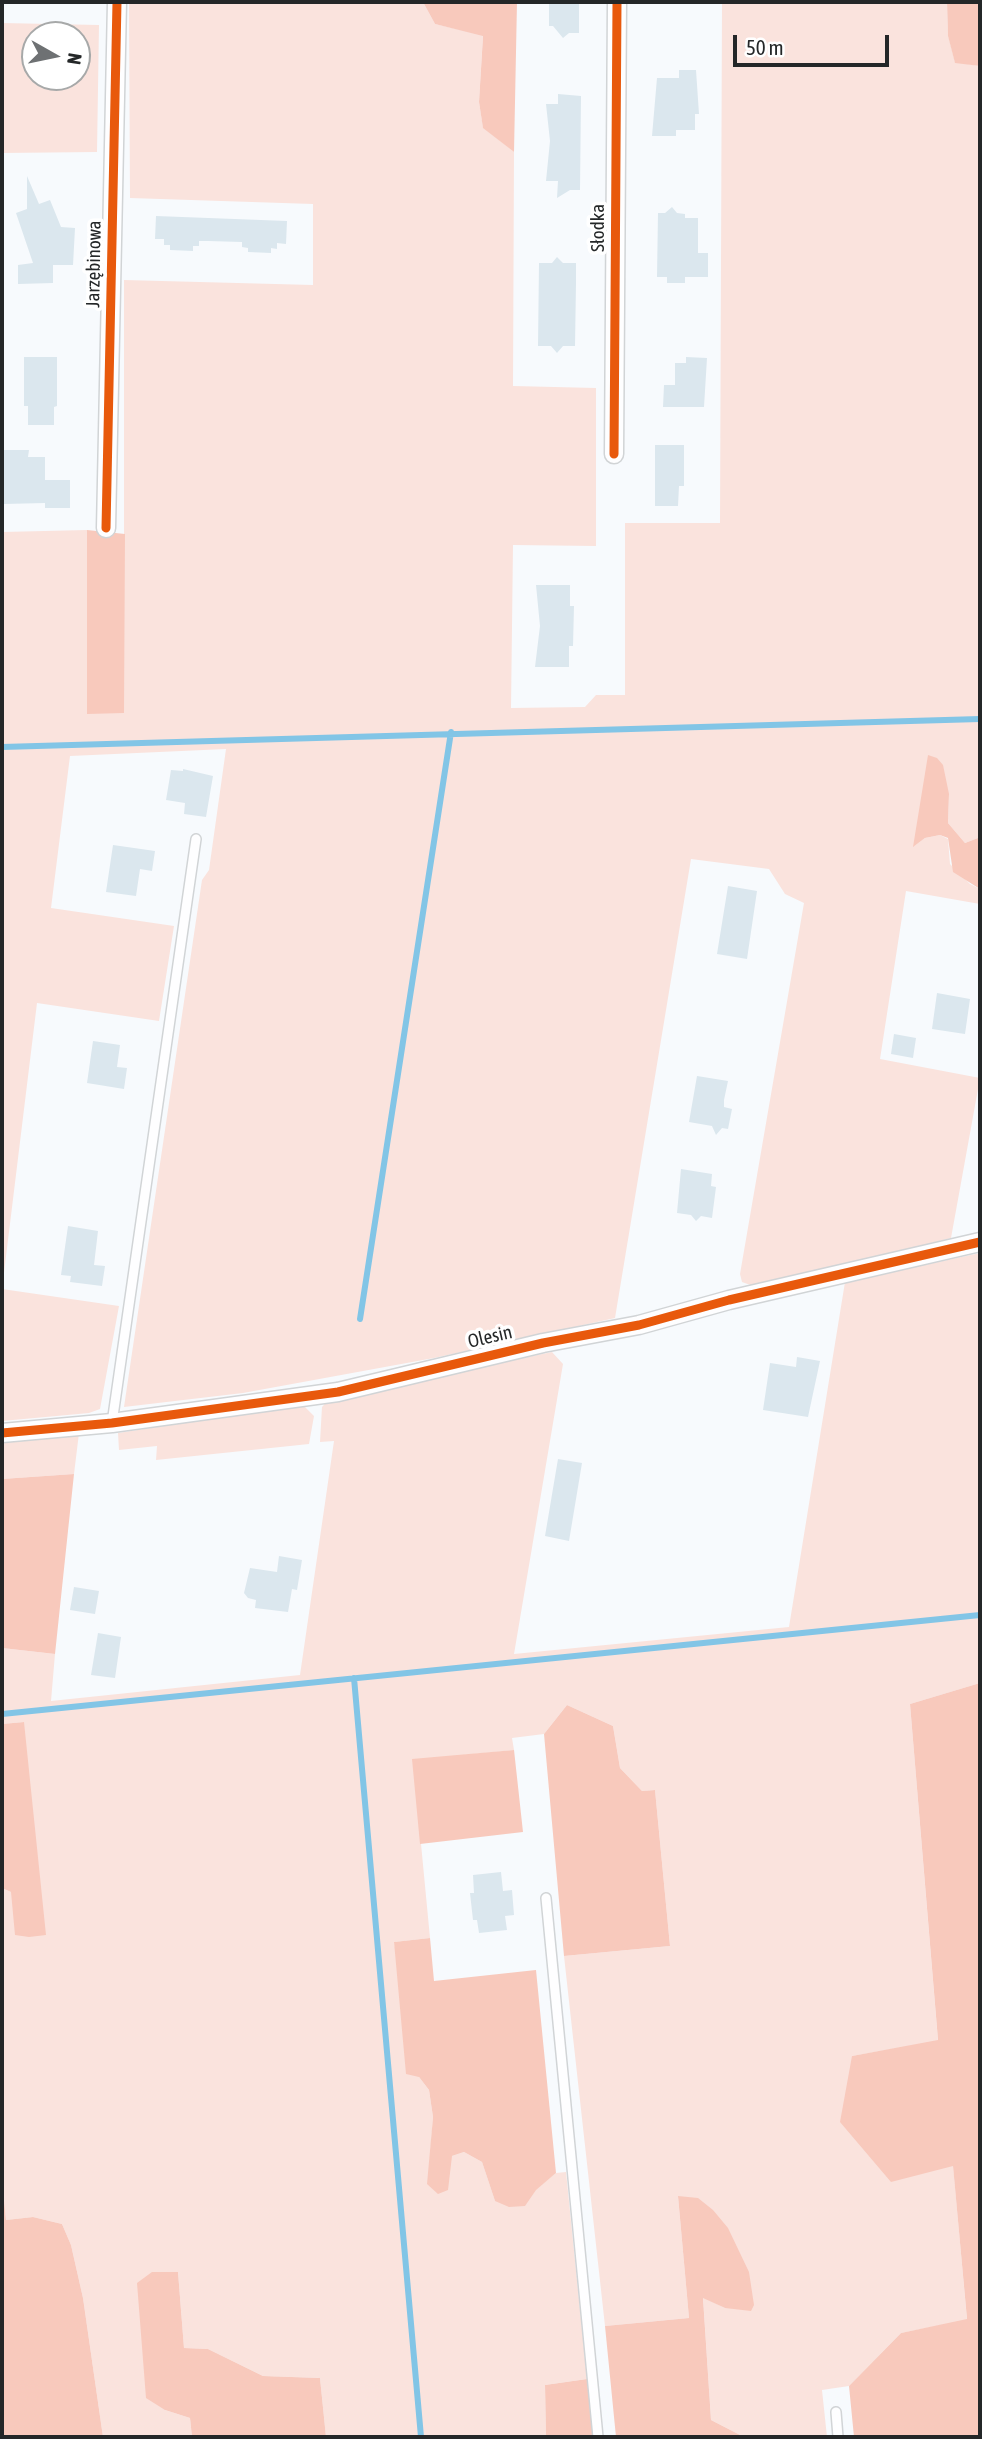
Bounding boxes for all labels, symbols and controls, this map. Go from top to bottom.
north arrow [21,21,91,91]
scale bar [737,21,893,65]
text: 50 m [746,35,784,59]
text: N [63,52,87,66]
street label: Słodka [587,204,609,252]
street label: Jarzębinowa [82,220,106,308]
street label: Olesin [466,1321,514,1353]

